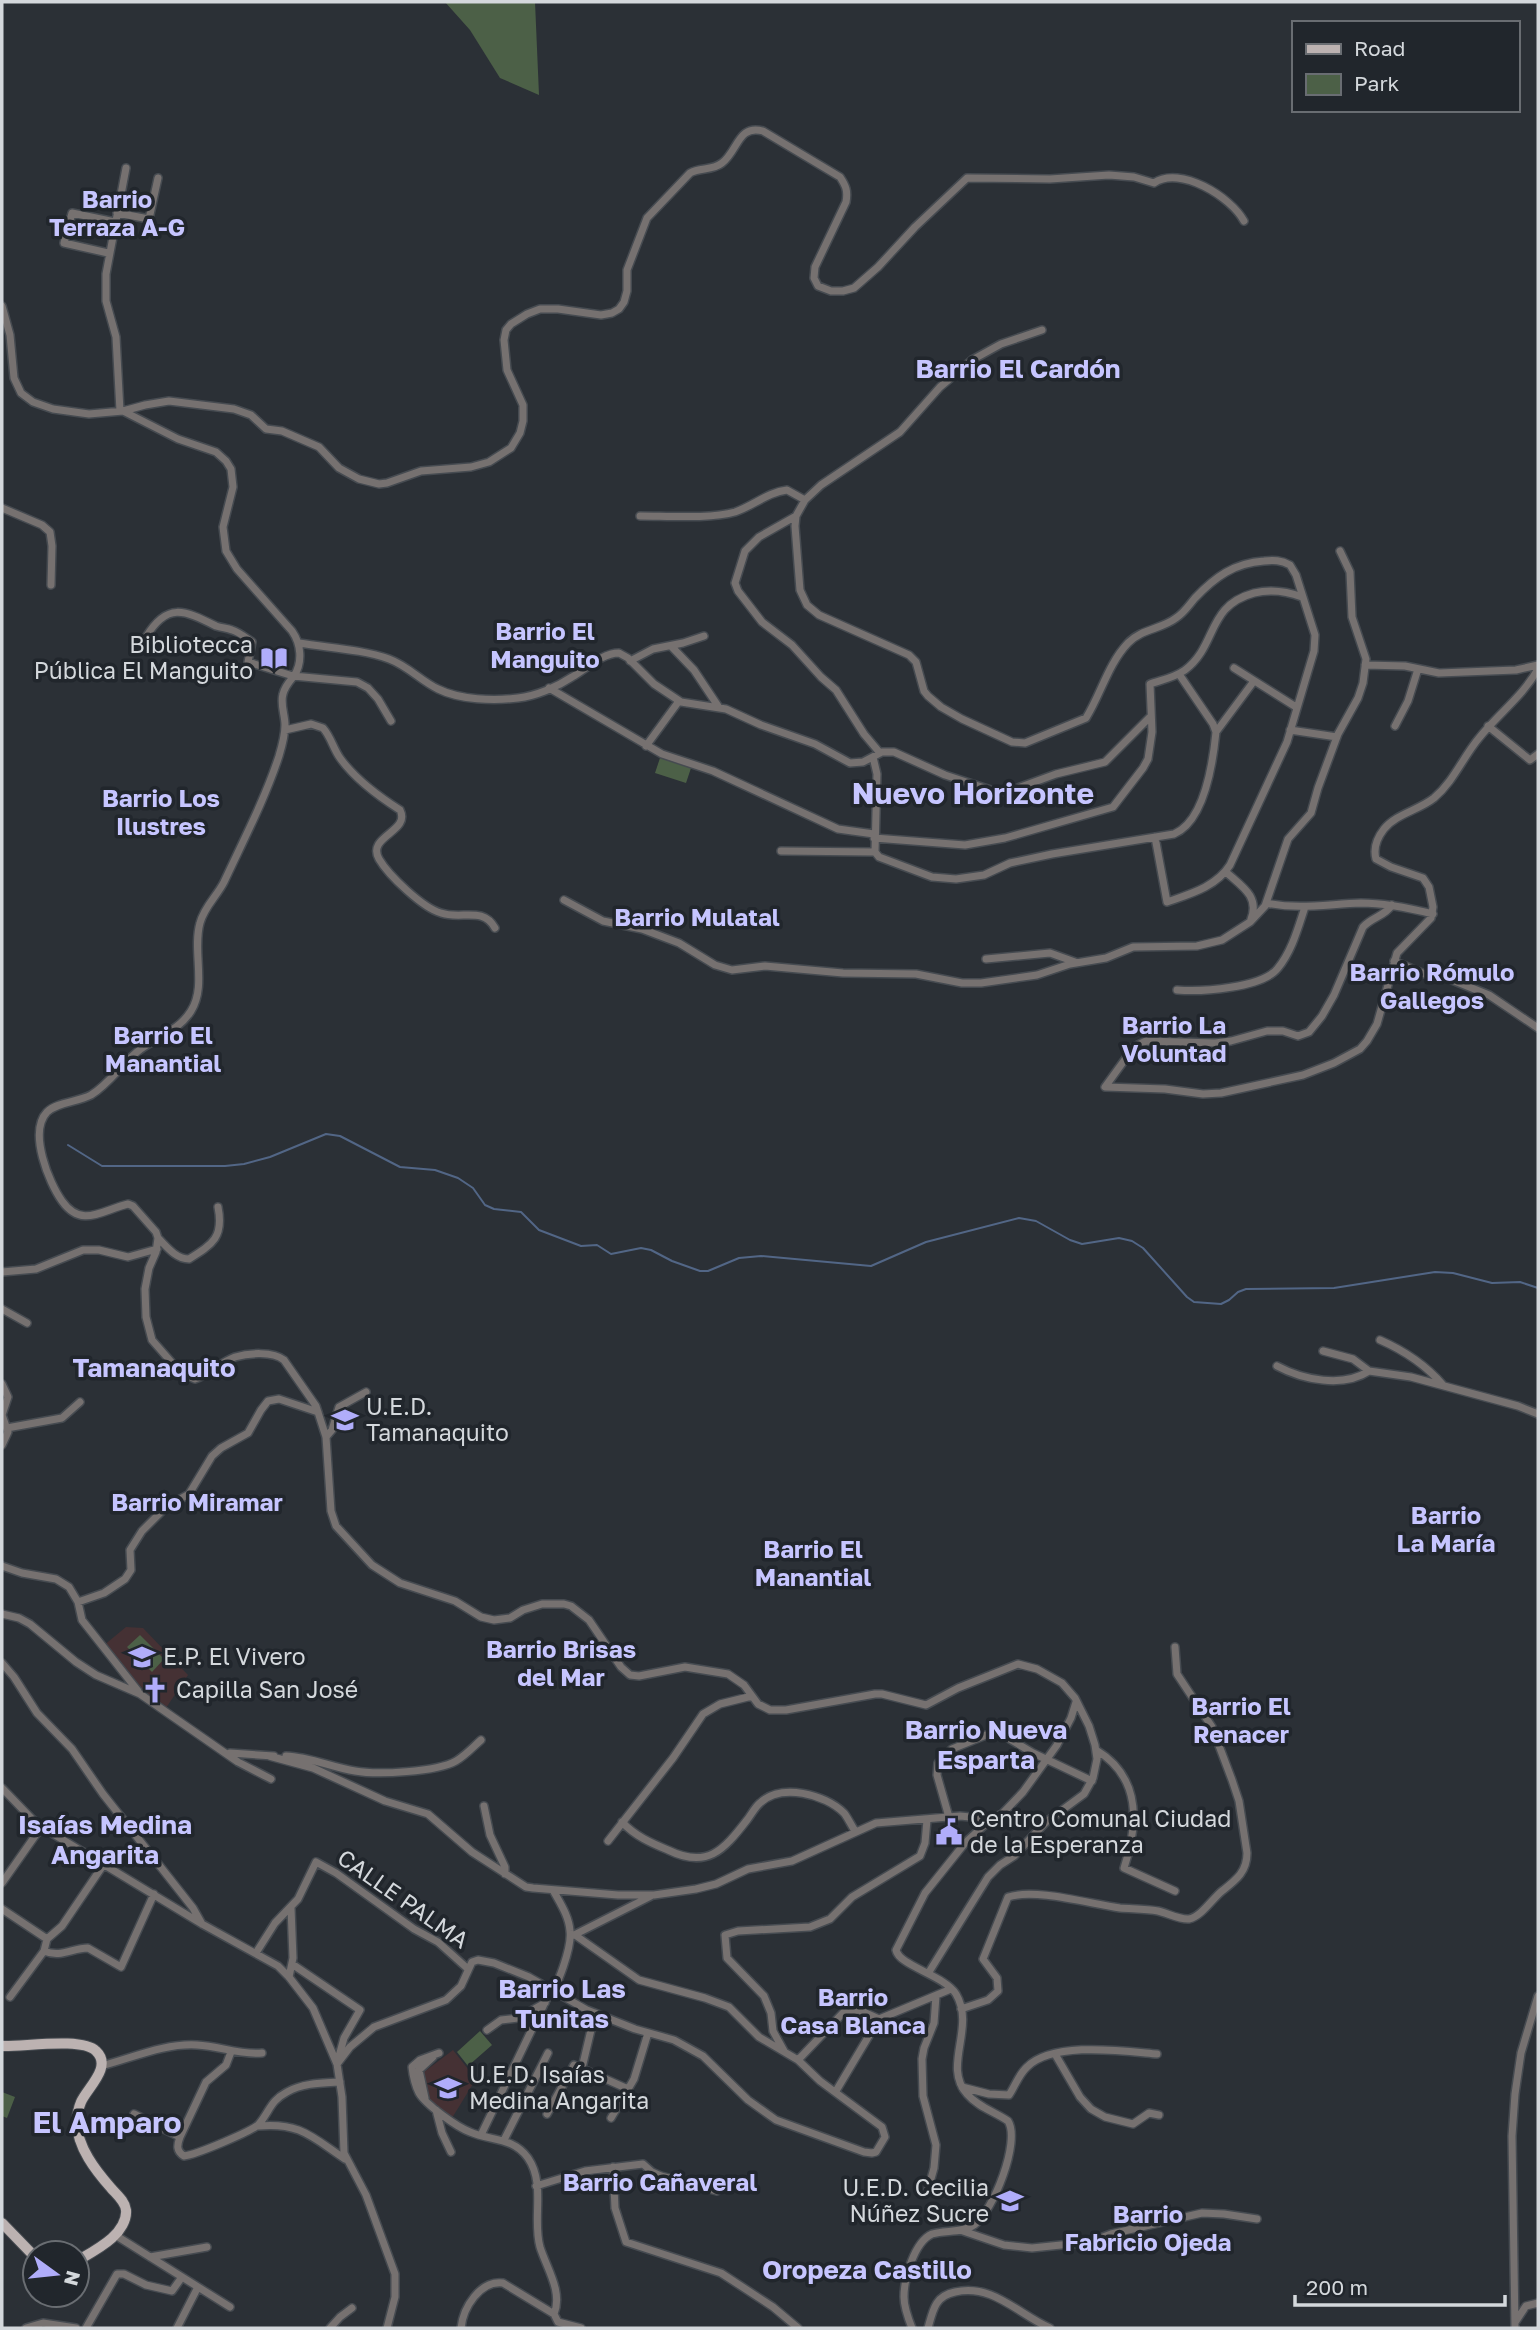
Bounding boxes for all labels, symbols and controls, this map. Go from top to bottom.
legend [1292,21,1519,112]
text: Road [1354,35,1405,61]
text: Park [1354,70,1400,96]
district label: Barrio Terraza A-G [49,184,185,241]
district label: Barrio El Cardón [916,353,1120,384]
district label: Barrio El Manguito [490,616,600,673]
place label: Bibliotecca Pública El Manguito [34,630,253,684]
library icon: Bibliotecca Pública El Manguito [259,643,289,673]
district label: Nuevo Horizonte [852,775,1094,811]
district label: Barrio Los Ilustres [102,783,220,840]
district label: Barrio Mulatal [614,902,780,931]
district label: Barrio Rómulo Gallegos [1350,957,1514,1014]
district label: Barrio La Voluntad [1121,1010,1227,1067]
district label: Barrio El Manantial [105,1020,221,1077]
district label: Tamanaquito [72,1352,236,1383]
place label: U.E.D. Tamanaquito [366,1392,509,1446]
school or university icon: U.E.D. Tamanaquito [330,1405,360,1435]
district label: Barrio Miramar [111,1487,283,1516]
district label: Barrio La María [1397,1500,1496,1557]
district label: Barrio El Manantial [755,1534,871,1591]
district label: Barrio Brisas del Mar [486,1634,636,1691]
school or university icon: E.P. El Vivero [127,1642,157,1672]
place label: E.P. El Vivero [163,1642,305,1670]
church icon: Capilla San José [140,1675,170,1705]
place label: Capilla San José [176,1675,358,1703]
district label: Barrio El Renacer [1191,1691,1291,1748]
district label: Barrio Nueva Esparta [905,1714,1067,1775]
place label: Centro Comunal Ciudad de la Esperanza [970,1804,1231,1858]
district label: Isaías Medina Angarita [18,1809,192,1870]
public building icon: Centro Comunal Ciudad de la Esperanza [934,1817,964,1847]
street label: CALLE PALMA [333,1843,474,1954]
district label: Barrio Las Tunitas [498,1973,626,2034]
district label: Barrio Casa Blanca [780,1982,926,2039]
place label: U.E.D. Isaías Medina Angarita [469,2060,649,2114]
school or university icon: U.E.D. Isaías Medina Angarita [433,2073,463,2103]
district label: El Amparo [33,2104,181,2140]
district label: Barrio Cañaveral [563,2167,757,2196]
place label: U.E.D. Cecilia Núñez Sucre [843,2173,989,2227]
school or university icon: U.E.D. Cecilia Núñez Sucre [995,2186,1025,2216]
district label: Barrio Fabricio Ojeda [1064,2199,1232,2256]
north arrow [21,2239,91,2309]
district label: Oropeza Castillo [762,2254,972,2285]
scale bar [1295,2264,1505,2308]
text: N [60,2269,86,2288]
text: 200 m [1306,2274,1368,2300]

